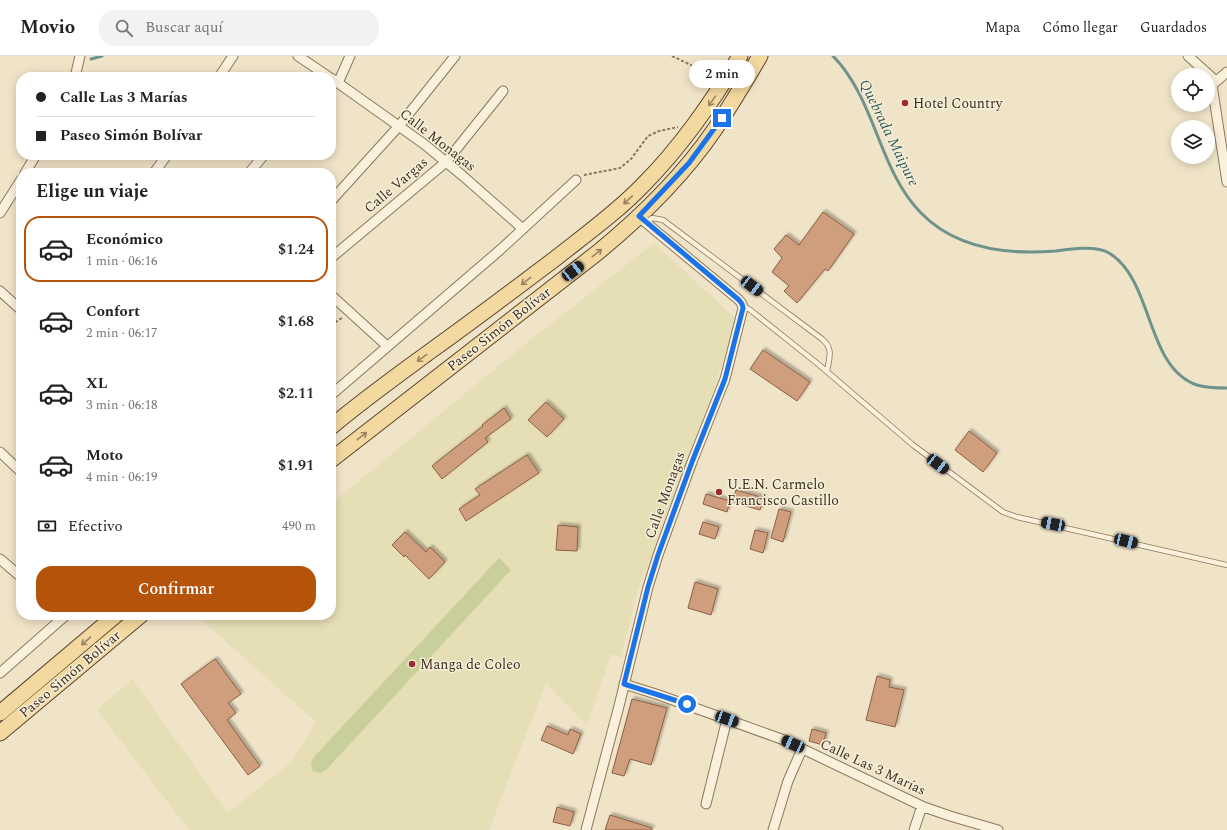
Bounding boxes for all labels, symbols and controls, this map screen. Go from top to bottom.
search box [99,10,379,46]
text: Movio [20,13,75,42]
text: Buscar aquí [145,16,223,39]
icon: search [113,17,135,39]
text: Mapa [985,17,1020,38]
text: Cómo llegar [1042,17,1118,38]
text: Guardados [1140,17,1207,38]
callout: 2 min [689,60,755,88]
text: 2 min [705,64,739,84]
map controls [1171,68,1215,164]
button: locate [1171,68,1215,112]
water label: Quebrada Maipure [853,75,925,191]
text: Calle Las 3 Marías [60,86,188,109]
place label: Hotel Country [913,93,1004,114]
one-way arrow [708,95,716,106]
marker: Hotel Country [900,98,910,108]
street label: Calle Monagas [395,104,481,176]
route end [713,109,731,127]
button: layers [1171,120,1215,164]
text: Paseo Simón Bolívar [60,124,202,147]
street label: Calle Vargas [359,152,433,218]
text: Elige un viaje [36,178,148,205]
one-way arrow [623,195,633,204]
text: Económico [86,228,163,251]
icon: car [38,231,74,267]
text: $1.24 [278,238,314,261]
one-way arrow [591,248,602,257]
text: 1 min · 06:16 [86,251,158,271]
car [560,259,586,283]
car [739,274,765,298]
one-way arrow [521,276,532,285]
street label: Paseo Simón Bolívar [443,281,556,376]
text: Confort [86,300,140,323]
icon: car [38,303,74,339]
text: $1.68 [278,310,314,333]
text: 2 min · 06:17 [86,323,158,343]
one-way arrow [416,354,427,362]
text: XL [86,372,107,395]
icon: car [38,375,74,411]
text: $2.11 [278,382,314,405]
text: 3 min · 06:18 [86,395,158,415]
one-way arrow [356,432,367,440]
text: Moto [86,444,123,467]
icon: car [38,447,74,483]
street label: Calle Monagas [639,448,691,542]
car [925,452,951,476]
text: $1.91 [278,454,314,477]
text: 4 min · 06:19 [86,467,158,487]
place label: U.E.N. Carmelo Francisco Castillo [727,474,839,511]
marker: U.E.N. Carmelo Francisco Castillo [714,487,724,497]
icon: cash [36,515,58,537]
text: Efectivo [68,515,123,538]
text: 490 m [282,516,316,536]
car [1040,516,1066,532]
car [1113,532,1139,550]
button: Confirmar [36,566,316,612]
street label: Paseo Simón Bolívar [15,625,126,723]
one-way arrow [81,636,92,645]
place label: Manga de Coleo [420,654,520,675]
marker: Manga de Coleo [407,659,417,669]
route start [678,695,696,713]
car [714,709,740,729]
street label: Calle Las 3 Marías [817,733,929,801]
car [780,734,806,754]

